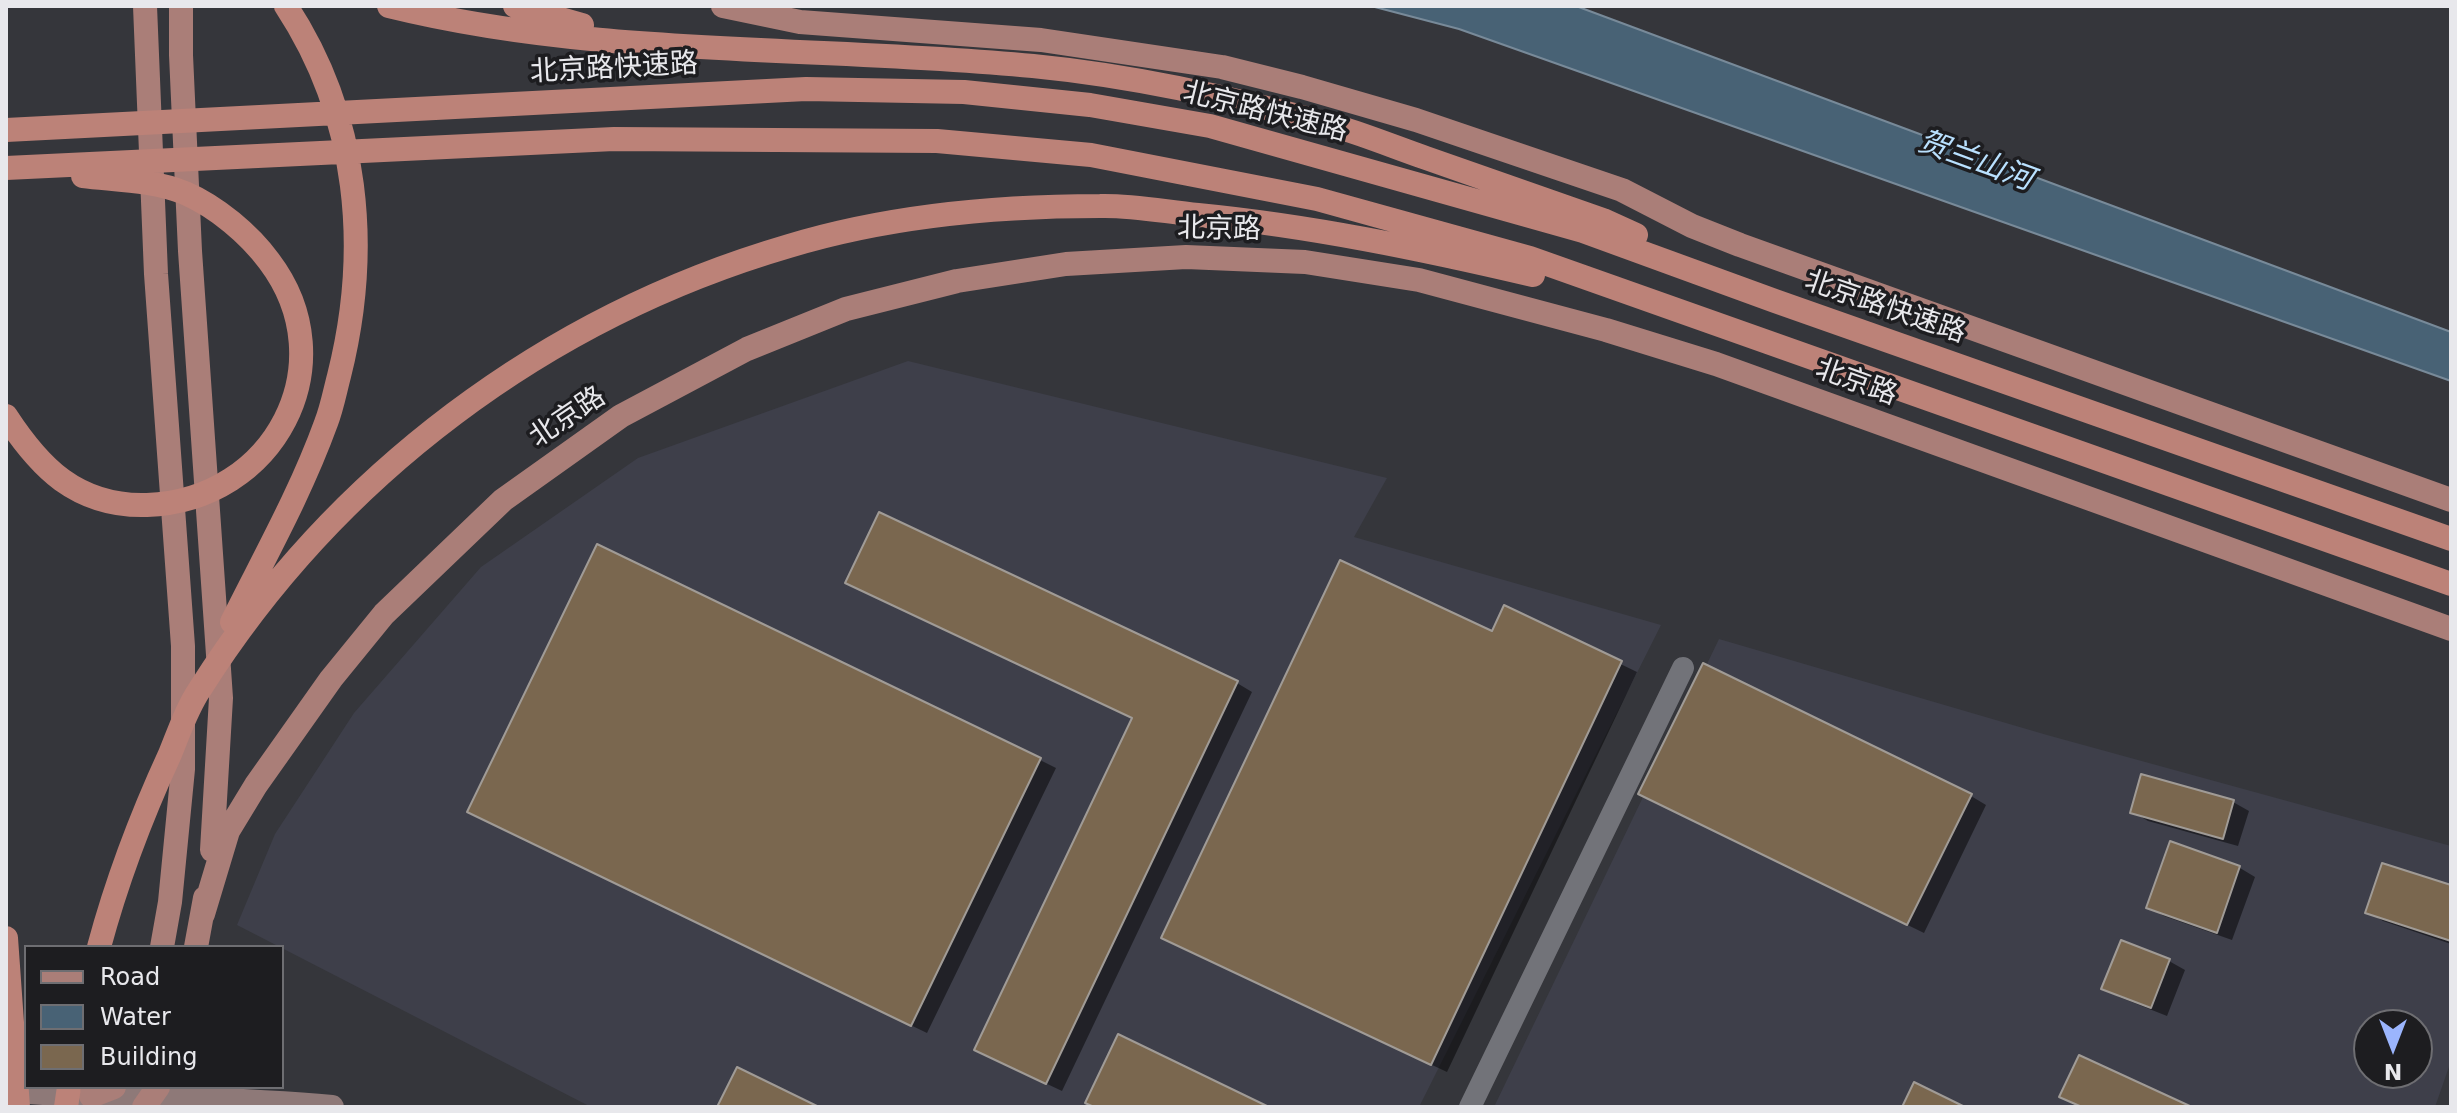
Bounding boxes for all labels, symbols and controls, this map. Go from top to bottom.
street label: 北京路快速路 [529,48,699,90]
street label: 北京路快速路 [1179,76,1351,150]
water label: 贺兰山河 [1912,125,2038,199]
street label: 北京路 [1177,212,1261,248]
street label: 北京路快速路 [1800,265,1970,351]
street label: 北京路 [1811,353,1901,413]
street label: 北京路 [524,381,612,455]
legend [24,945,284,1089]
text: Road [100,963,160,991]
text: Water [100,1003,171,1031]
north arrow [2353,1009,2433,1089]
text: Building [100,1043,197,1071]
text: N [2384,1059,2402,1084]

